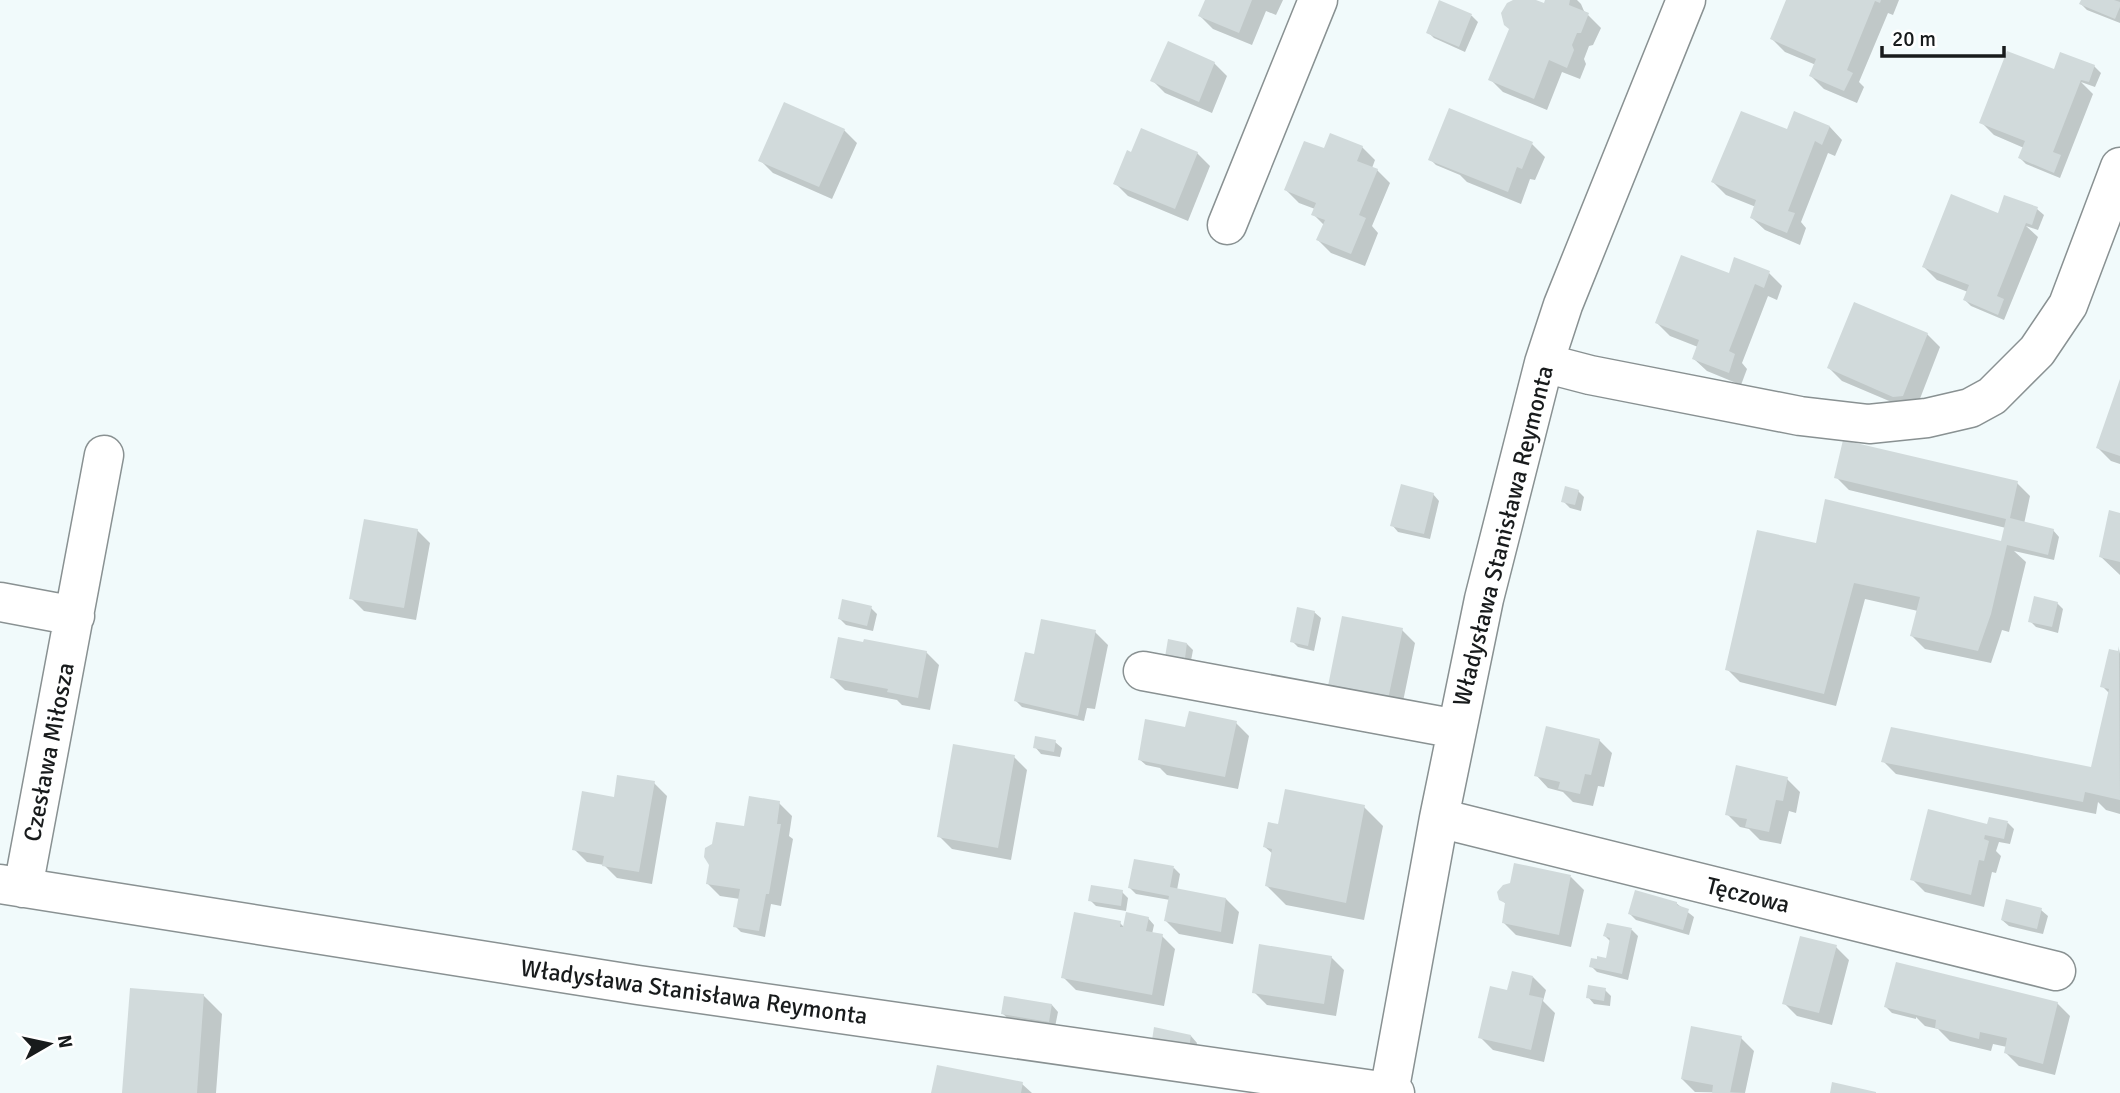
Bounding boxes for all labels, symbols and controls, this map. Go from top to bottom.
scale bar [1882,14,2004,58]
text: 20 m [1892,26,1936,52]
street label: Władysława Stanisława Reymonta [1446,363,1560,709]
street label: Czesława Miłosza [17,660,81,844]
street label: Tęczowa [1703,870,1793,920]
street label: Władysława Stanisława Reymonta [519,953,869,1031]
north arrow [14,1009,84,1079]
text: N [52,1033,78,1050]

